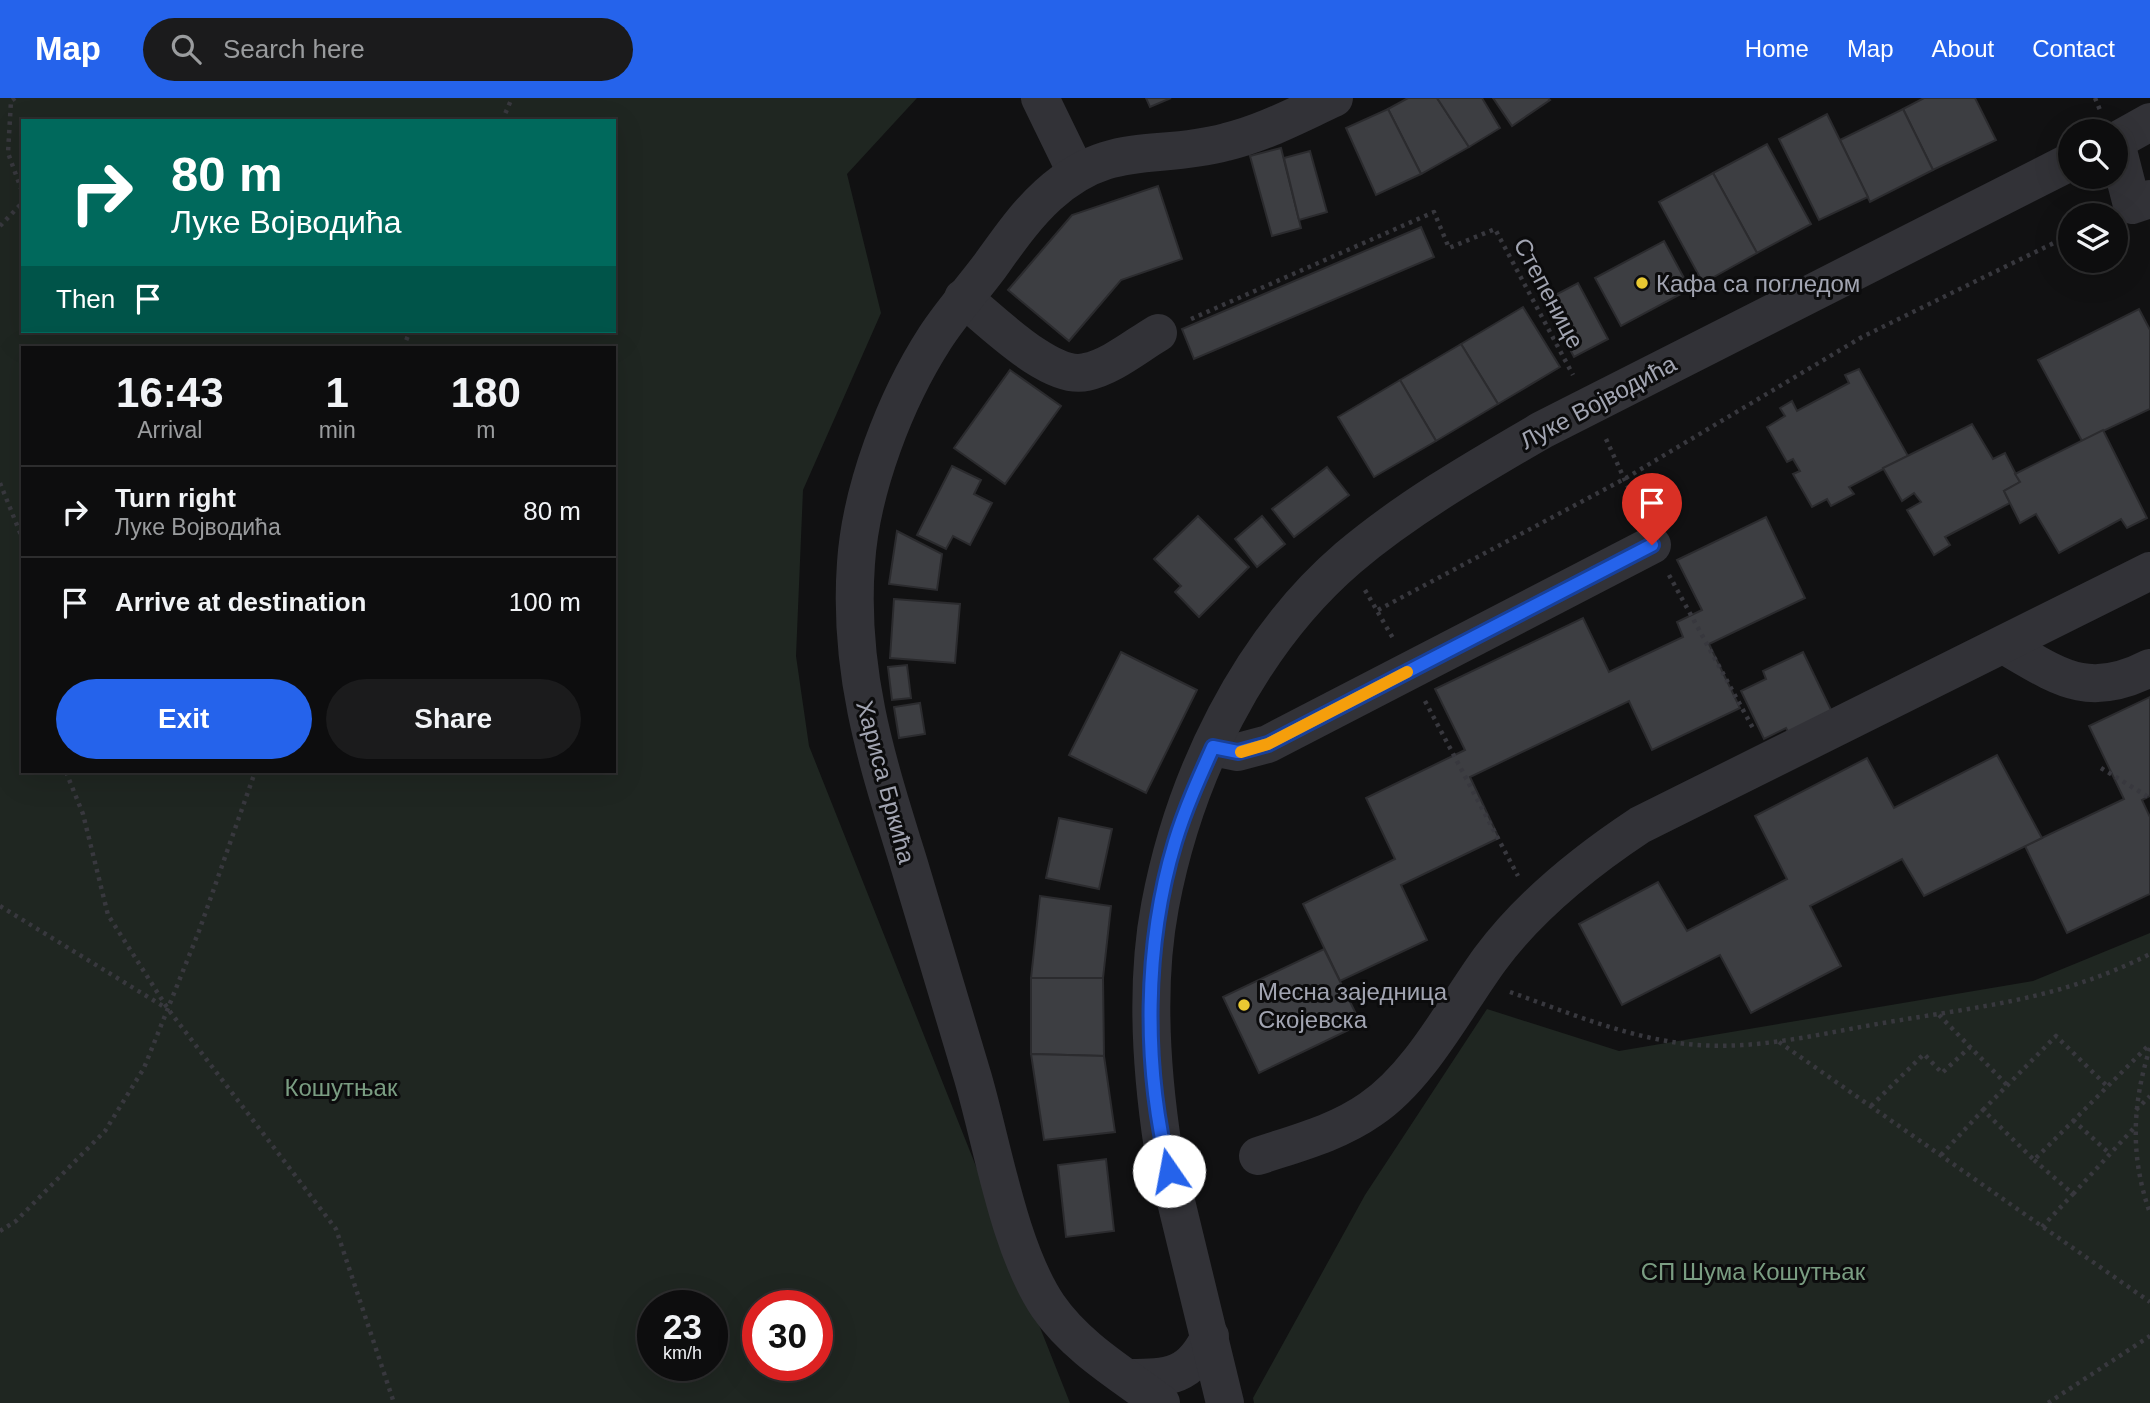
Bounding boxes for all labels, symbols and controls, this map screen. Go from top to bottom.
search box [143,18,633,81]
text: Map [35,30,101,67]
icon: search [167,30,205,68]
text: Search here [223,34,365,64]
text: Home [1745,35,1809,62]
text: Map [1847,35,1894,62]
text: About [1932,35,1994,62]
text: Contact [2032,35,2115,62]
map controls [2058,119,2128,273]
button: search [2058,119,2128,189]
icon: right [56,147,147,238]
text: 80 m [171,147,283,201]
button: layers [2058,203,2128,273]
text: Луке Војводића [171,204,402,240]
street label: Степенице [1509,233,1589,353]
place label: Кафа са погледом [1656,270,1860,297]
marker: Кафа са погледом [1634,275,1650,291]
icon: arrive [129,280,167,318]
text: Then [56,284,115,314]
street label: Луке Војводића [1515,349,1681,455]
text: 16:43 [116,369,224,416]
text: 1 [325,369,349,416]
text: 180 [451,369,521,416]
text: Arrival [137,417,202,443]
text: min [319,417,356,443]
text: m [476,417,495,443]
pin [1622,473,1682,545]
text: Turn right [115,483,236,513]
icon: arrive [1633,484,1671,522]
icon: right [56,493,94,531]
text: 80 m [523,496,581,526]
text: Луке Војводића [115,514,281,540]
icon: arrive [56,584,94,622]
text: Arrive at destination [115,587,366,617]
text: 100 m [509,587,581,617]
button: Exit [56,679,312,759]
button: Share [326,679,581,759]
street label: Хариса Бркића [851,697,921,867]
place label: Месна заједница Скојевска [1258,978,1448,1033]
marker: Месна заједница Скојевска [1236,997,1252,1013]
park label: Кошутњак [285,1074,398,1101]
position arrow [1132,1134,1206,1208]
park label: СП Шума Кошутњак [1641,1258,1866,1285]
speed limit sign: 30 [742,1290,833,1381]
text: 23 [663,1307,702,1346]
text: km/h [663,1343,702,1363]

